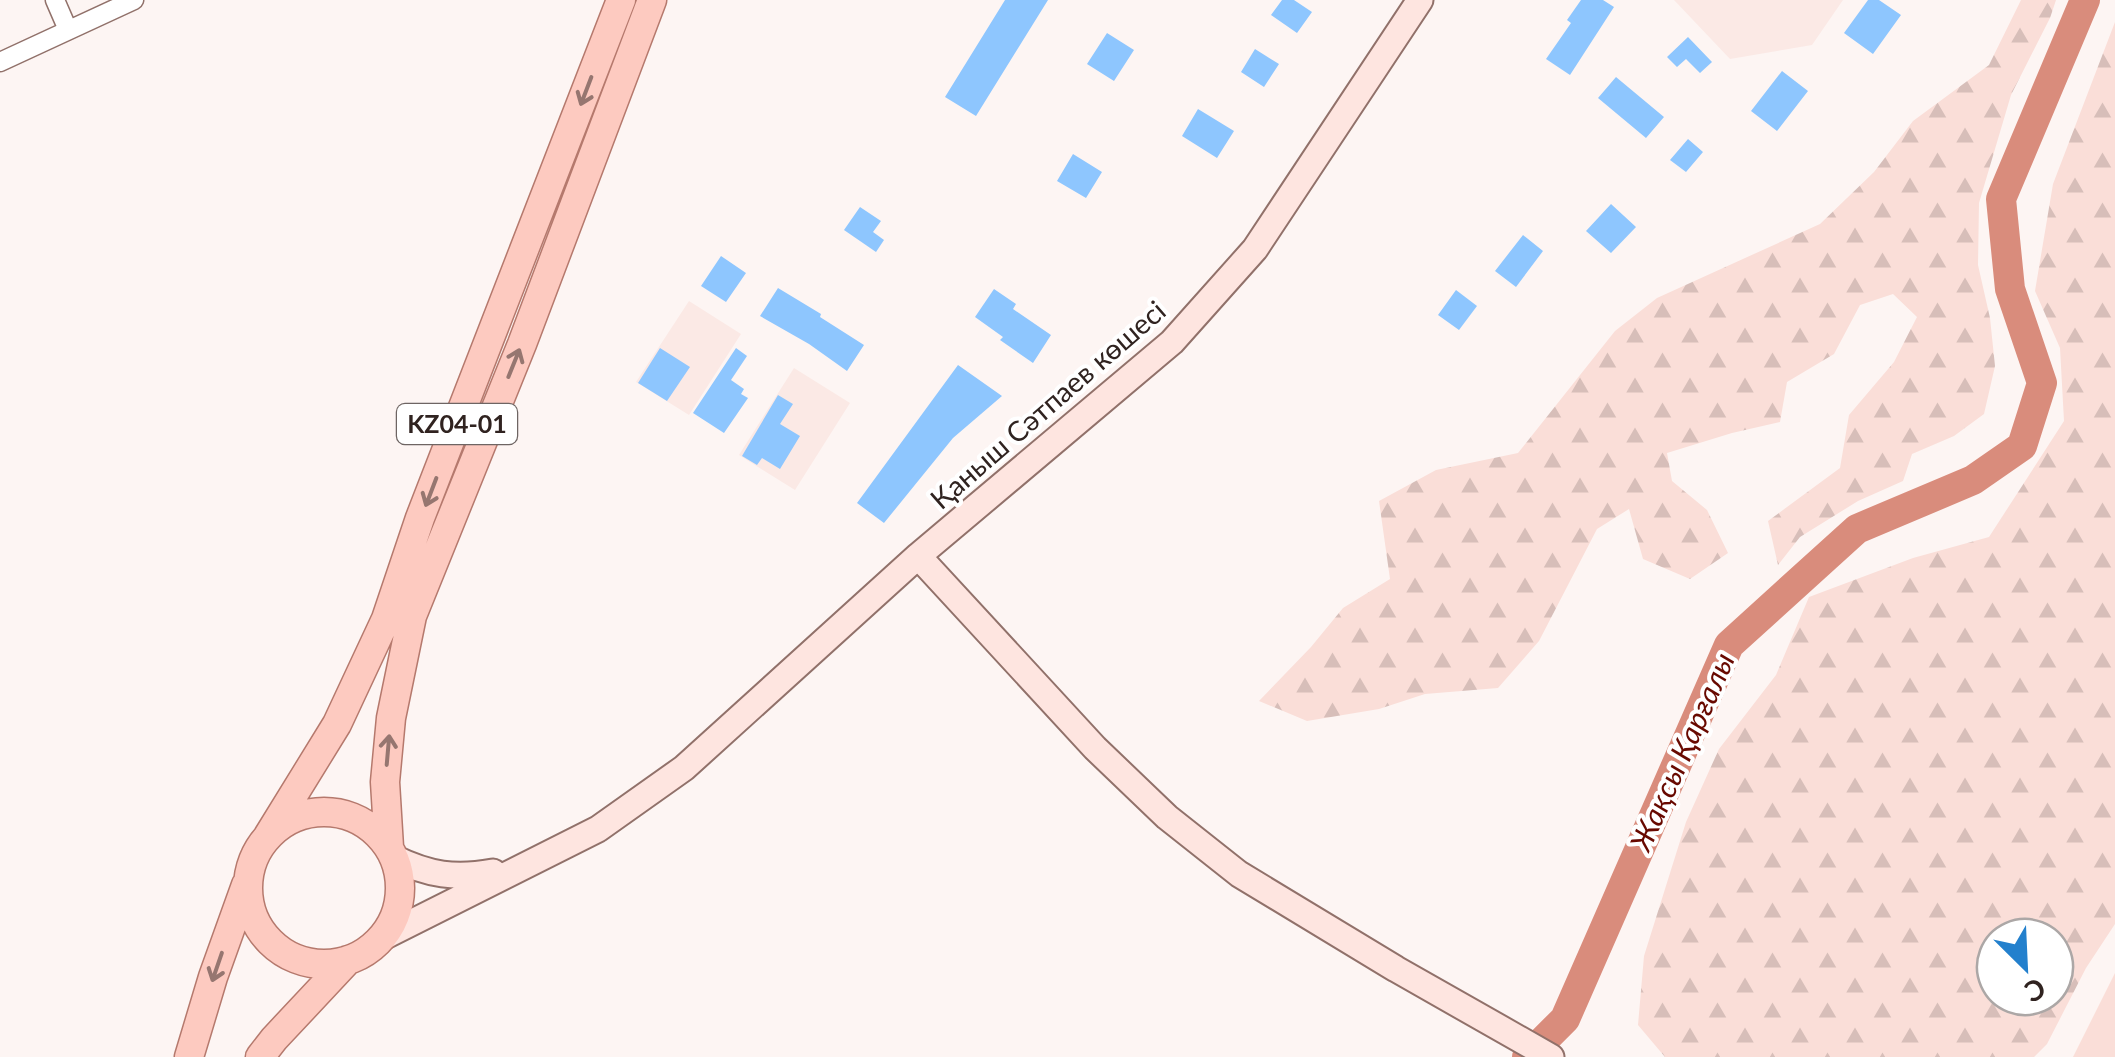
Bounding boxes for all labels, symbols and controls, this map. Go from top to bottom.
one-way arrow [576,75,594,106]
street label: Қаныш Сәтпаев көшесі [923,293,1172,516]
one-way arrow [506,349,524,379]
road number: KZ04-01 [397,404,517,444]
one-way arrow [420,476,438,507]
water label: Жақсы Қарғалы [1621,647,1741,857]
one-way arrow [379,734,398,766]
north arrow [1975,917,2075,1017]
one-way arrow [206,951,224,983]
text: С [2020,971,2051,1010]

